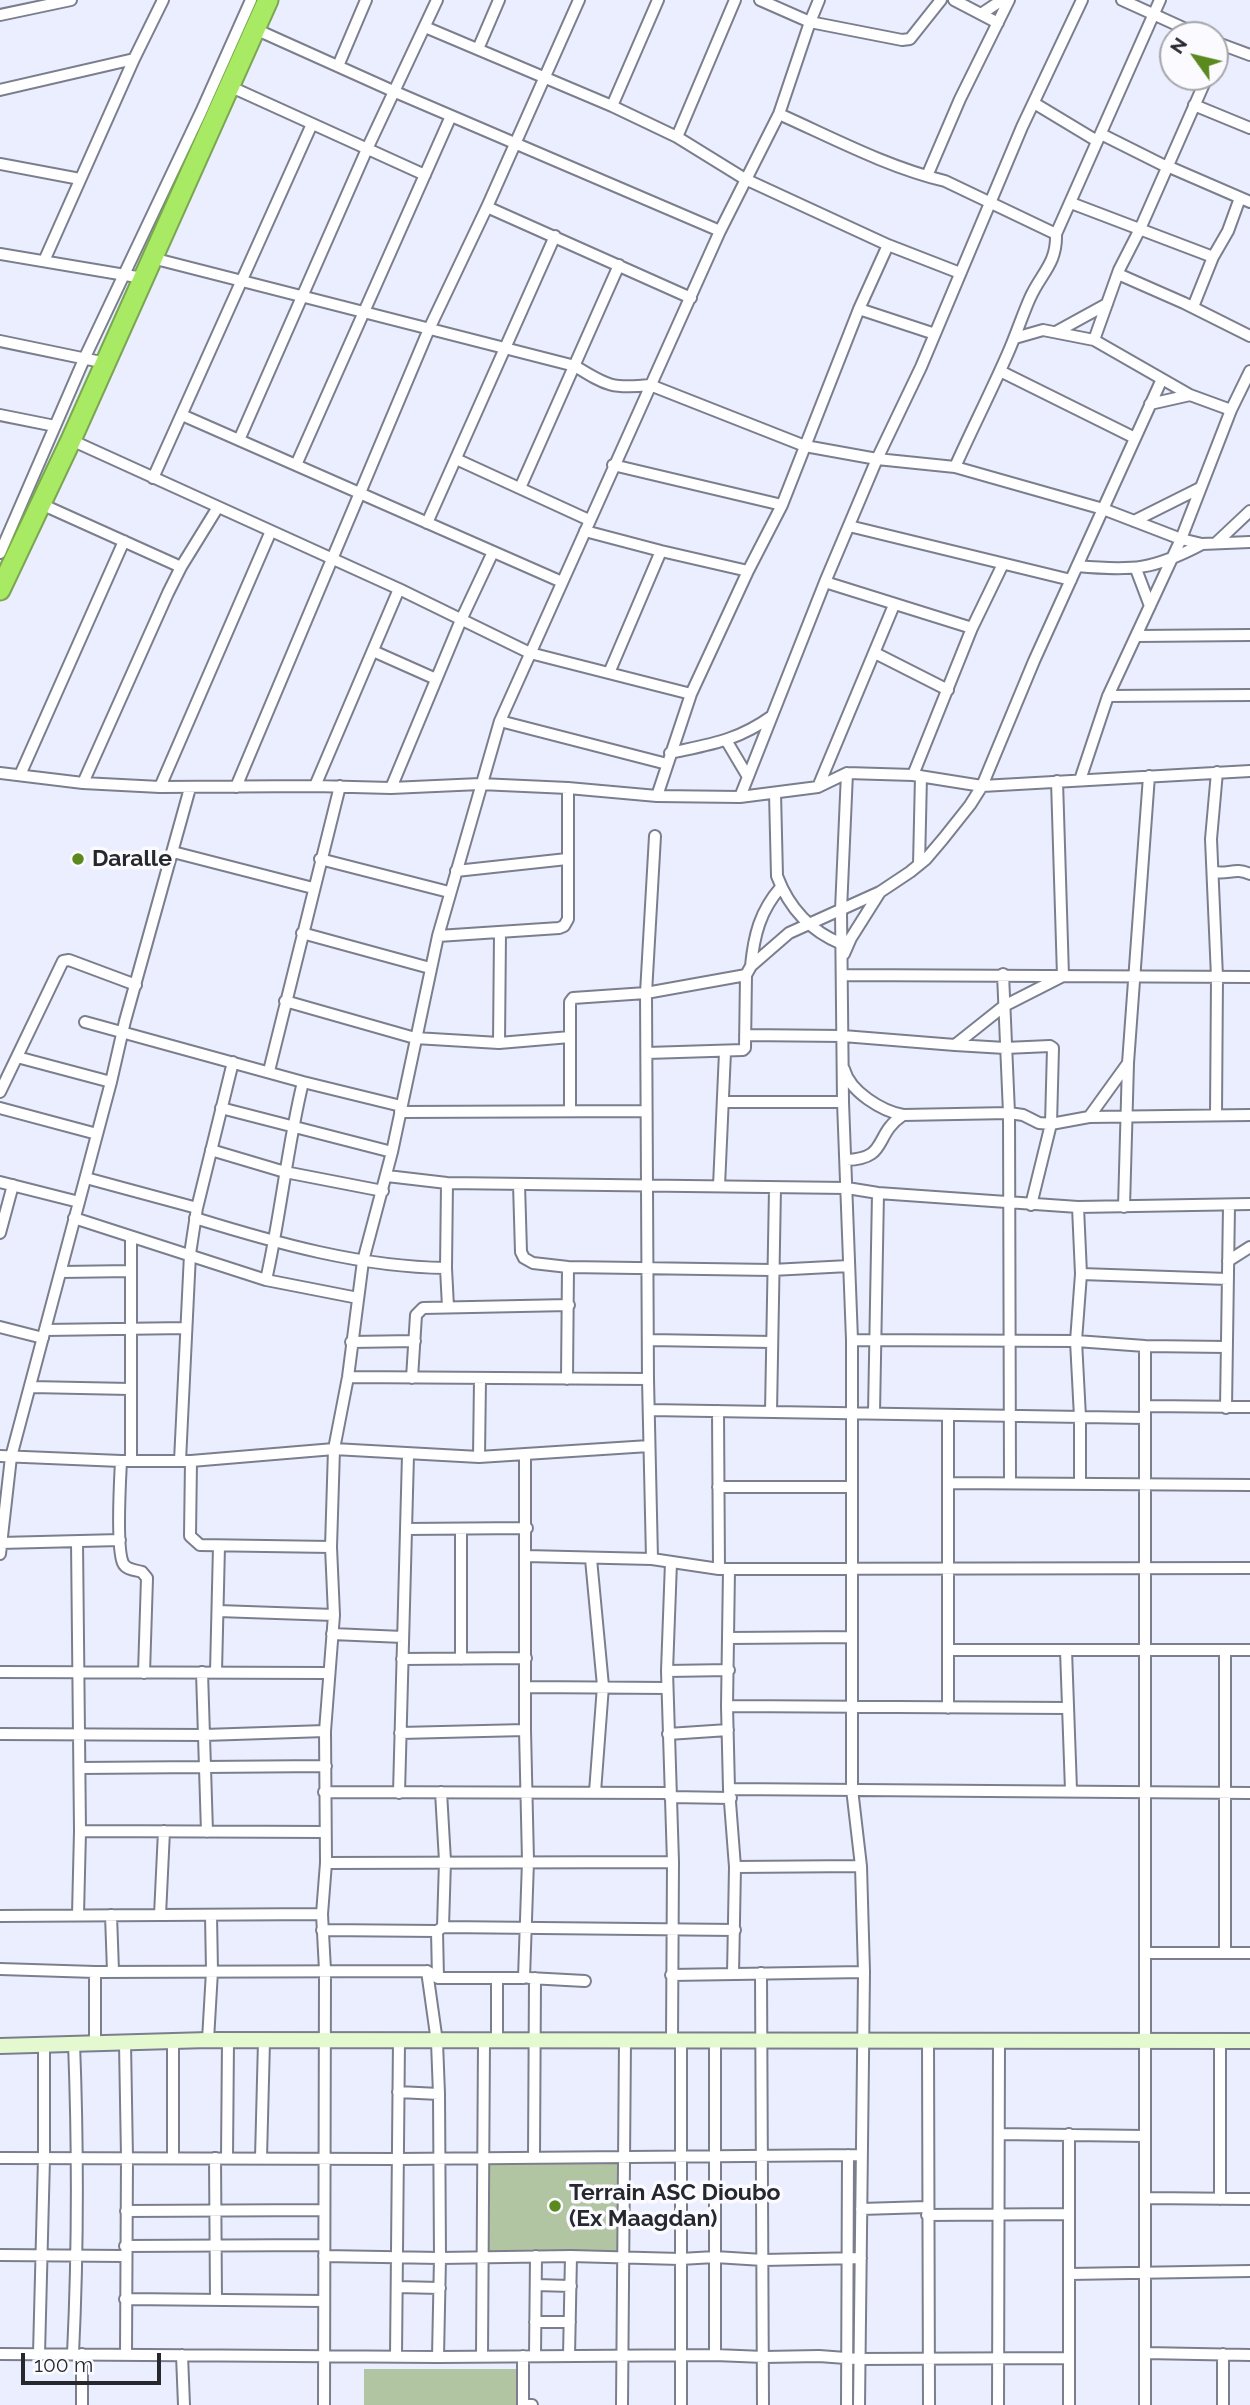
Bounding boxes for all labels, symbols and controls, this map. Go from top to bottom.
north arrow [1159,21,1229,91]
text: N [1165,33,1191,58]
place label: Daralle [92,845,172,873]
marker: Daralle [70,851,86,867]
place label: Terrain ASC Dioubo (Ex Maagdan) [569,2179,781,2233]
marker: Terrain ASC Dioubo (Ex Maagdan) [547,2198,563,2214]
scale bar [24,2338,164,2382]
text: 100 m [34,2352,93,2377]

